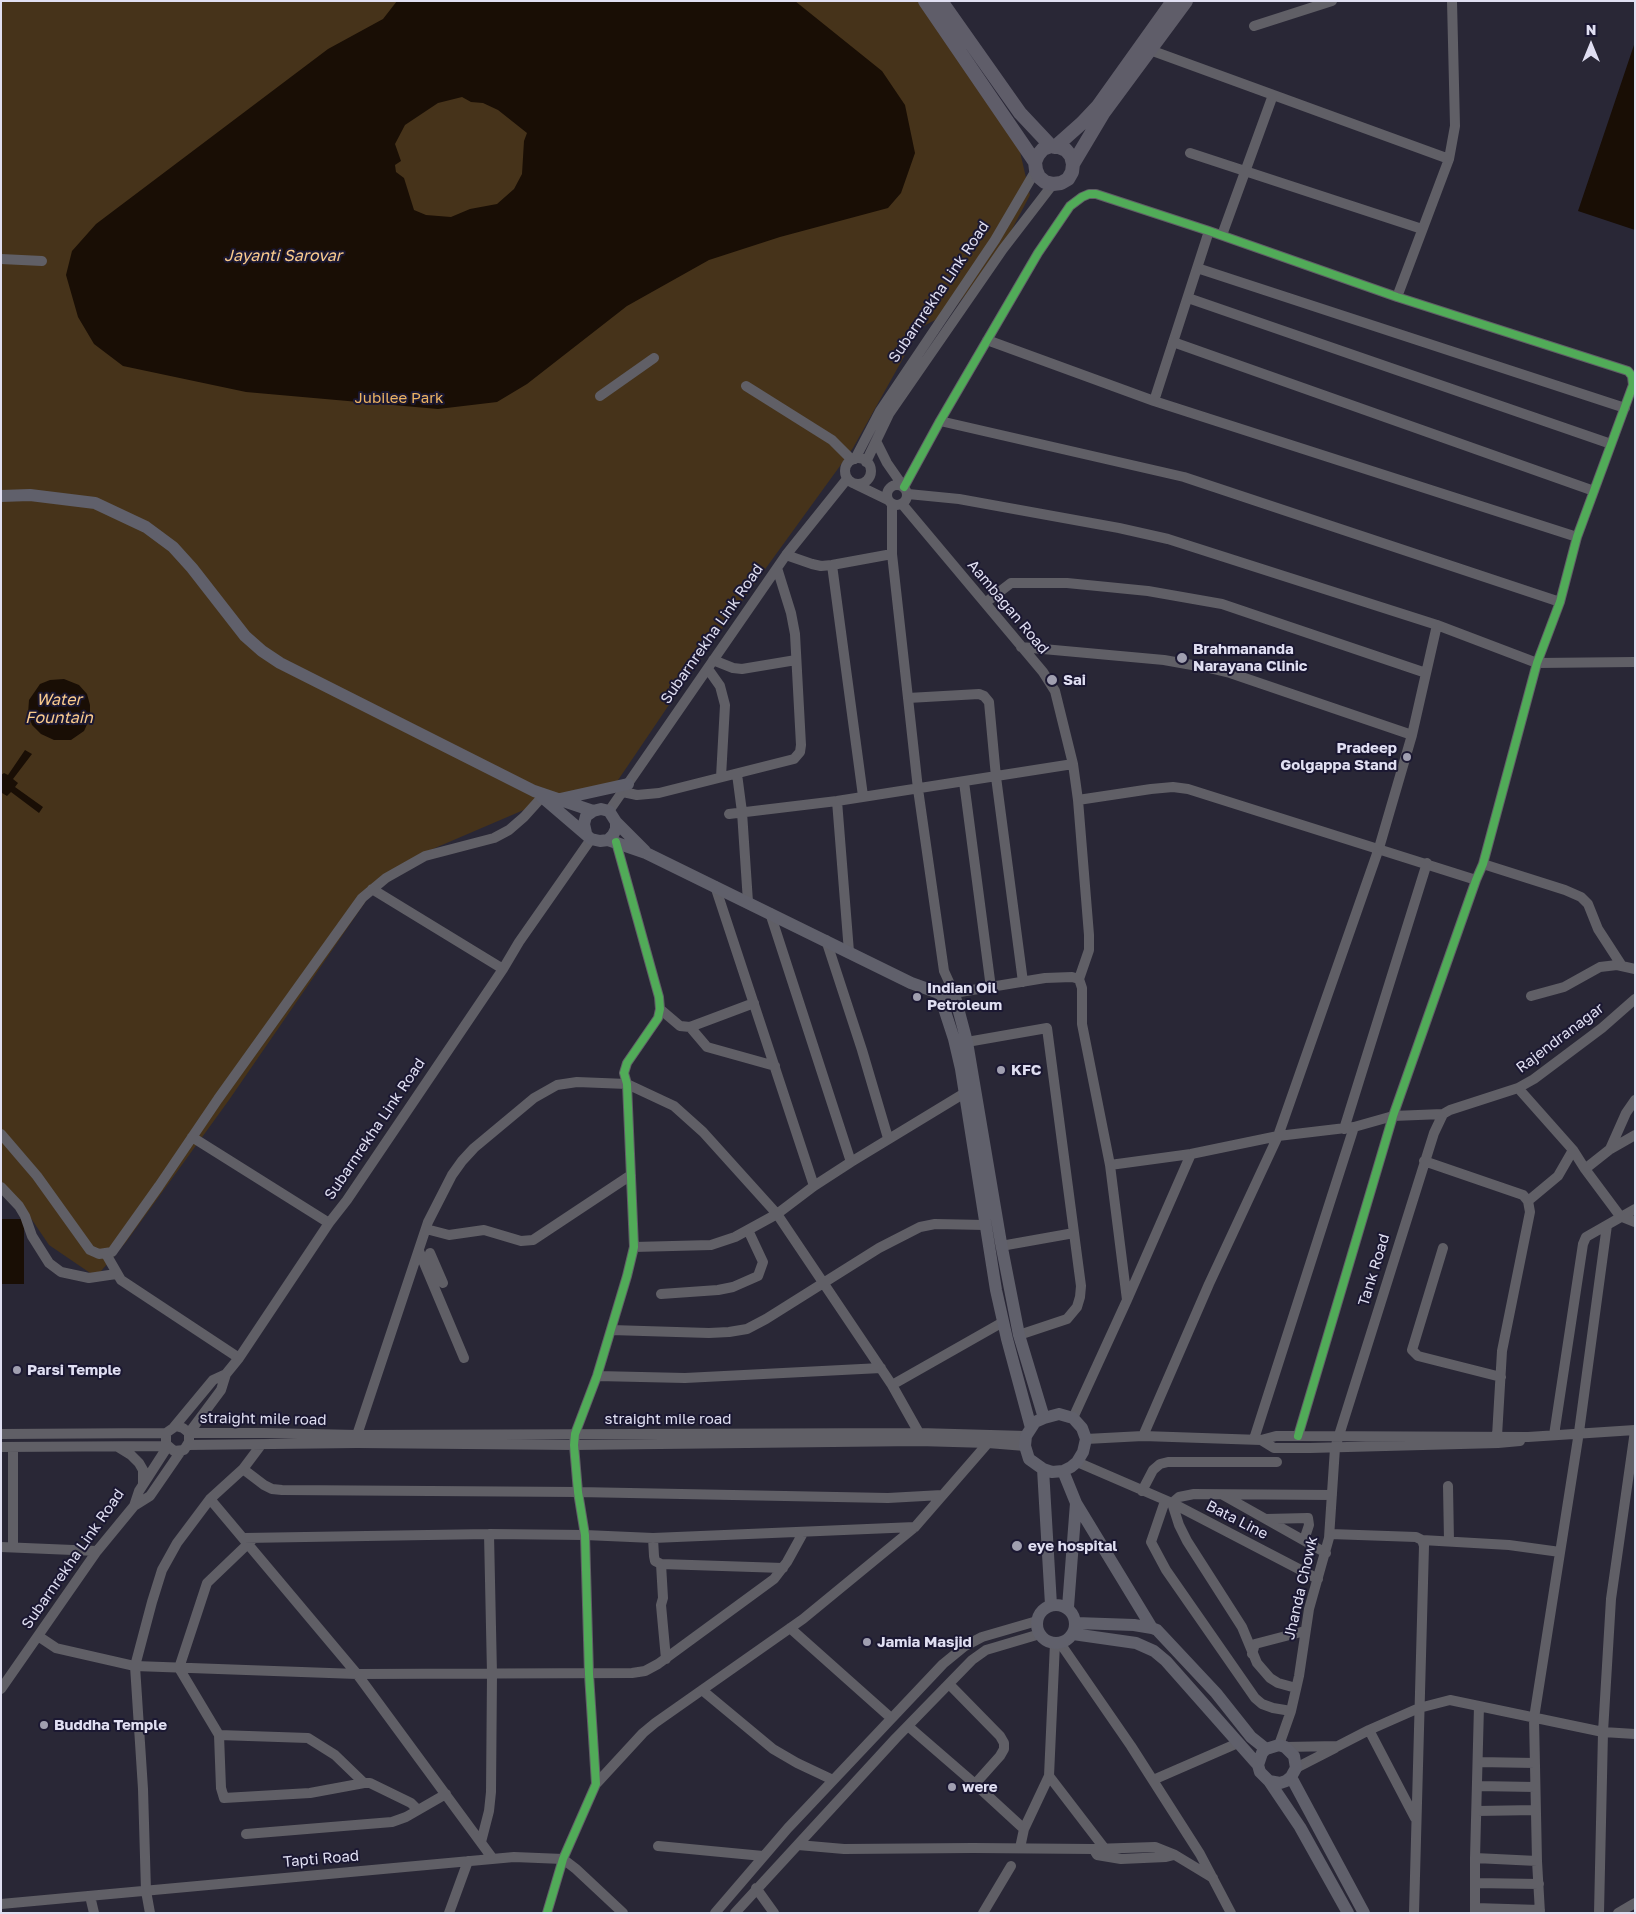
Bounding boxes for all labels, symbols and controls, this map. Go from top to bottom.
north arrow [1566,20,1616,70]
text: N [1586,21,1596,38]
street label: Subarnrekha Link Road [885,218,993,366]
water label: Jayanti Sarovar [224,246,342,266]
park label: Jubilee Park [355,389,443,407]
street label: Aambagan Road [964,556,1052,658]
street label: Subarnrekha Link Road [657,561,767,707]
place label: Brahmananda Narayana Clinic [1193,640,1307,675]
marker: Brahmananda Narayana Clinic [1175,651,1189,665]
place label: Sai [1063,671,1086,689]
marker: Sai [1045,673,1059,687]
water label: Water Fountain [25,690,93,728]
place label: Pradeep Golgappa Stand [1280,739,1397,774]
marker: Pradeep Golgappa Stand [1401,751,1413,763]
place label: Indian Oil Petroleum [927,979,1002,1014]
marker: Indian Oil Petroleum [911,991,923,1003]
street label: Rajendranagar [1513,999,1607,1077]
street label: Subarnrekha Link Road [321,1055,429,1203]
place label: KFC [1011,1061,1041,1079]
marker: KFC [995,1064,1007,1076]
street label: Tank Road [1354,1232,1394,1308]
place label: Parsi Temple [27,1361,121,1379]
marker: Parsi Temple [11,1364,23,1376]
street label: straight mile road [199,1409,327,1429]
street label: straight mile road [605,1410,731,1428]
street label: Subarnrekha Link Road [18,1486,128,1632]
street label: Bata Line [1203,1497,1271,1543]
street label: Jhanda Chowk [1280,1535,1322,1641]
place label: eye hospital [1028,1537,1117,1555]
marker: eye hospital [1010,1539,1024,1553]
place label: Jamia Masjid [877,1633,972,1651]
marker: Jamia Masjid [861,1636,873,1648]
place label: Buddha Temple [54,1716,167,1734]
marker: Buddha Temple [38,1719,50,1731]
place label: were [962,1778,998,1796]
marker: were [946,1781,958,1793]
street label: Tapti Road [282,1847,360,1871]

